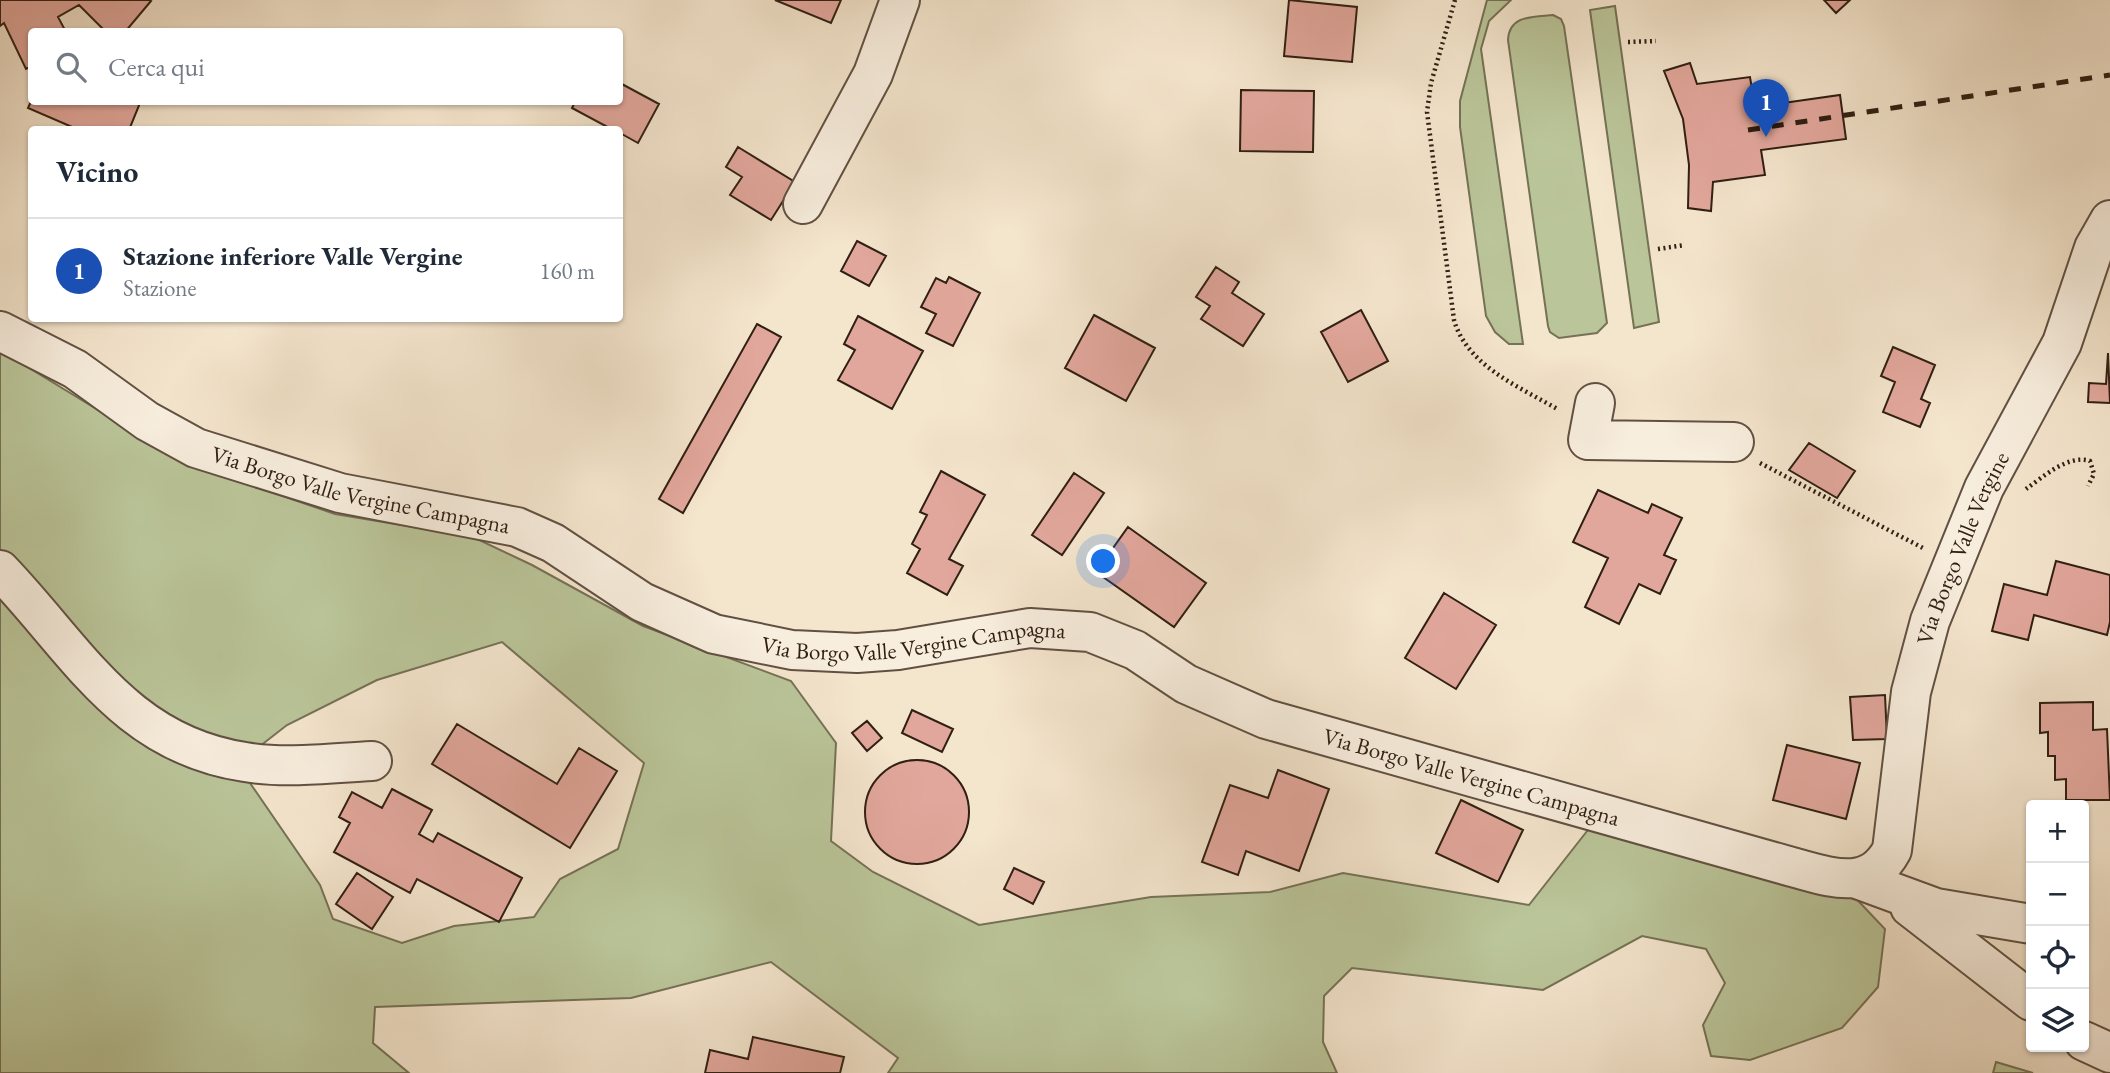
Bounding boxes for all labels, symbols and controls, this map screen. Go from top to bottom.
search box [28,28,623,105]
icon: search [52,48,90,86]
text: Cerca qui [108,50,205,84]
pin: 1 [1743,79,1789,137]
text: Vicino [56,152,138,191]
text: Stazione inferiore Valle Vergine [123,239,463,273]
text: 1 [73,256,85,286]
text: 160 m [539,256,595,286]
text: Stazione [123,273,196,303]
street label: Via Borgo Valle Vergine Campagna [208,439,513,540]
street label: Via Borgo Valle Vergine [1909,446,2016,648]
your location [1086,544,1120,578]
street label: Via Borgo Valle Vergine Campagna [759,612,1068,668]
street label: Via Borgo Valle Vergine Campagna [1320,721,1624,833]
map controls [2026,800,2089,1052]
button: + [2026,800,2089,863]
button: − [2026,863,2089,926]
button: locate [2026,926,2089,989]
button: layers [2026,989,2089,1052]

